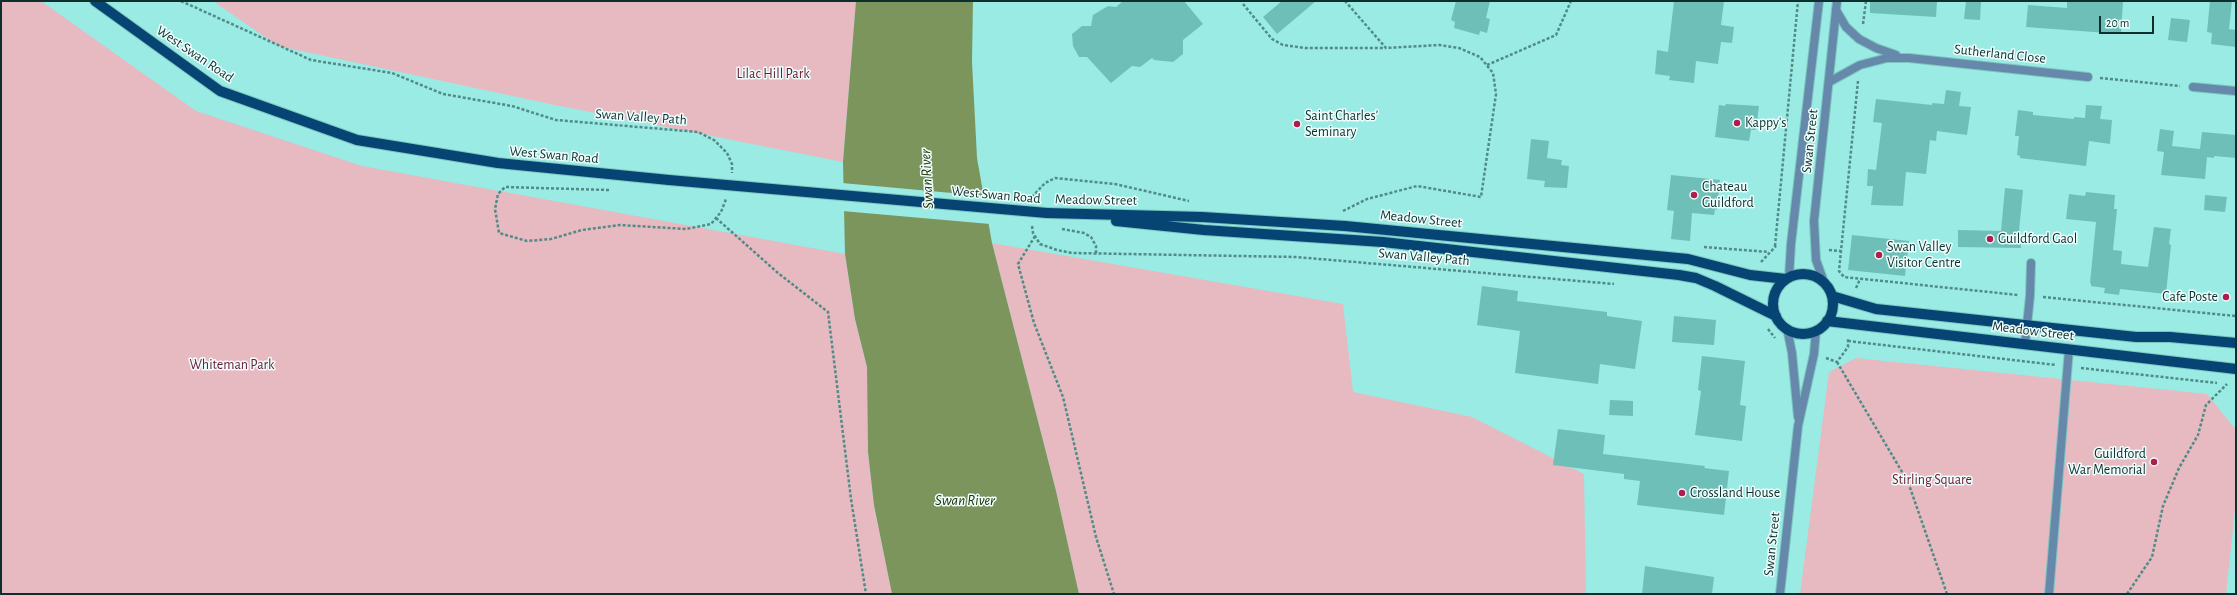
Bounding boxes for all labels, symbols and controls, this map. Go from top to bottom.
scale bar [2101,8,2156,34]
text: 20 m [2106,17,2129,29]
street label: West Swan Road [153,22,237,86]
street label: Sutherland Close [1953,41,2047,67]
park label: Lilac Hill Park [736,66,810,82]
street label: Swan Valley Path [595,105,687,129]
place label: Saint Charles’ Seminary [1305,108,1378,140]
street label: Swan Street [1798,108,1822,174]
place label: Kappy's [1745,115,1787,131]
marker: Kappy's [1732,118,1742,128]
marker: Saint Charles’ Seminary [1292,119,1302,129]
street label: West Swan Road [509,143,599,167]
water label: Swan River [916,149,938,209]
place label: Chateau Guildford [1702,179,1754,212]
street label: West Swan Road [951,183,1041,207]
marker: Chateau Guildford [1689,190,1699,200]
street label: Meadow Street [1055,191,1137,209]
street label: Meadow Street [1379,206,1463,232]
place label: Guildford Gaol [1998,231,2077,247]
marker: Guildford Gaol [1985,234,1995,244]
place label: Swan Valley Visitor Centre [1887,239,1961,272]
street label: Swan Valley Path [1378,245,1470,269]
marker: Swan Valley Visitor Centre [1874,250,1884,260]
place label: Cafe Poste [2162,289,2218,305]
marker: Cafe Poste [2221,292,2231,302]
street label: Meadow Street [1991,318,2075,344]
park label: Whiteman Park [190,357,274,373]
place label: Guildford War Memorial [2068,446,2146,478]
marker: Guildford War Memorial [2149,457,2159,467]
park label: Stirling Square [1892,472,1972,488]
place label: Crossland House [1690,485,1780,501]
marker: Crossland House [1677,488,1687,498]
water label: Swan River [935,491,995,509]
street label: Swan Street [1760,511,1784,577]

